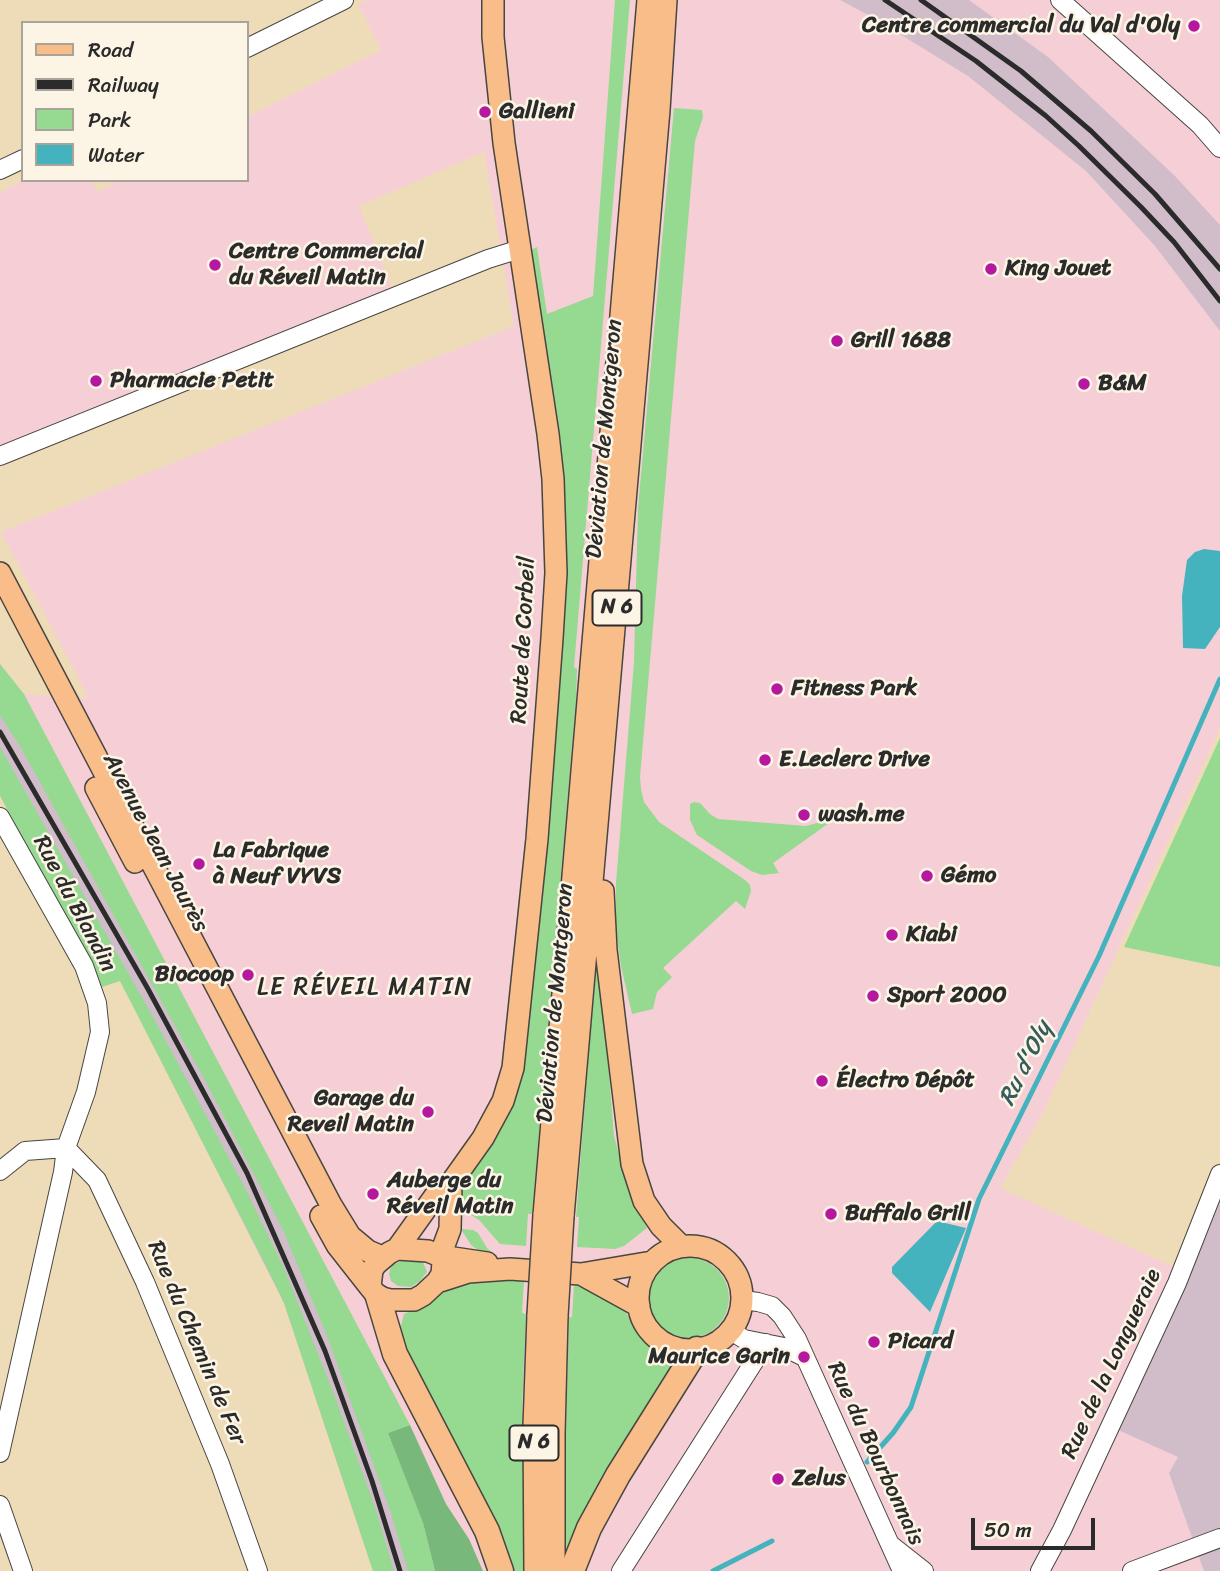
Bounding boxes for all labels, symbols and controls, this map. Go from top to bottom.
place label: Centre commercial du Val d'Oly [862,12,1180,40]
marker: Centre commercial du Val d'Oly [1186,18,1202,34]
legend [21,21,248,182]
text: Road [88,31,133,69]
text: Railway [88,66,159,104]
place label: Gallieni [499,98,574,126]
text: Park [88,101,131,139]
marker: Gallieni [477,104,493,120]
text: Water [88,136,143,174]
place label: Centre Commercial du Réveil Matin [229,238,423,292]
place label: King Jouet [1005,255,1111,283]
marker: Centre Commercial du Réveil Matin [207,257,223,273]
marker: King Jouet [983,261,999,277]
street label: Déviation de Montgeron [581,318,629,560]
place label: Grill 1688 [851,327,951,355]
marker: Grill 1688 [829,333,845,349]
place label: Pharmacie Petit [110,367,274,395]
place label: B&M [1098,370,1147,398]
marker: Pharmacie Petit [88,373,104,389]
marker: B&M [1076,376,1092,392]
street label: Route de Corbeil [506,556,542,724]
road number: N 6 [592,590,642,626]
place label: Fitness Park [791,675,917,703]
marker: Fitness Park [769,681,785,697]
place label: E.Leclerc Drive [779,746,930,774]
street label: Avenue Jean Jaurès [96,749,214,937]
marker: E.Leclerc Drive [757,752,773,768]
place label: wash.me [818,801,905,829]
marker: wash.me [796,807,812,823]
street label: Rue du Blandin [27,831,121,977]
place label: La Fabrique à Neuf VYVS [213,837,341,891]
marker: La Fabrique à Neuf VYVS [191,856,207,872]
place label: Gémo [941,862,996,890]
marker: Gémo [919,868,935,884]
street label: Déviation de Montgeron [532,882,580,1124]
place label: Kiabi [906,921,957,949]
marker: Kiabi [884,927,900,943]
place label: Biocoop [155,961,234,989]
marker: Biocoop [240,967,256,983]
district label: LE RÉVEIL MATIN [260,974,470,1002]
place label: Sport 2000 [887,982,1007,1010]
marker: Sport 2000 [865,988,881,1004]
water label: Ru d'Oly [993,1017,1059,1111]
place label: Électro Dépôt [836,1067,974,1095]
marker: Électro Dépôt [814,1073,830,1089]
place label: Garage du Reveil Matin [288,1085,414,1139]
marker: Garage du Reveil Matin [420,1104,436,1120]
place label: Auberge du Réveil Matin [387,1167,513,1221]
marker: Auberge du Réveil Matin [365,1186,381,1202]
place label: Buffalo Grill [845,1200,971,1228]
marker: Buffalo Grill [823,1206,839,1222]
street label: Rue du Chemin de Fer [141,1237,251,1449]
street label: Rue de la Longueraie [1056,1265,1168,1463]
place label: Picard [888,1328,953,1356]
marker: Picard [866,1334,882,1350]
place label: Maurice Garin [648,1343,790,1371]
marker: Maurice Garin [796,1349,812,1365]
street label: Rue du Bourbonnais [820,1358,930,1550]
road number: N 6 [510,1426,558,1460]
place label: Zelus [792,1465,846,1493]
marker: Zelus [770,1471,786,1487]
scale bar [975,1504,1099,1548]
text: 50 m [984,1511,1032,1549]

